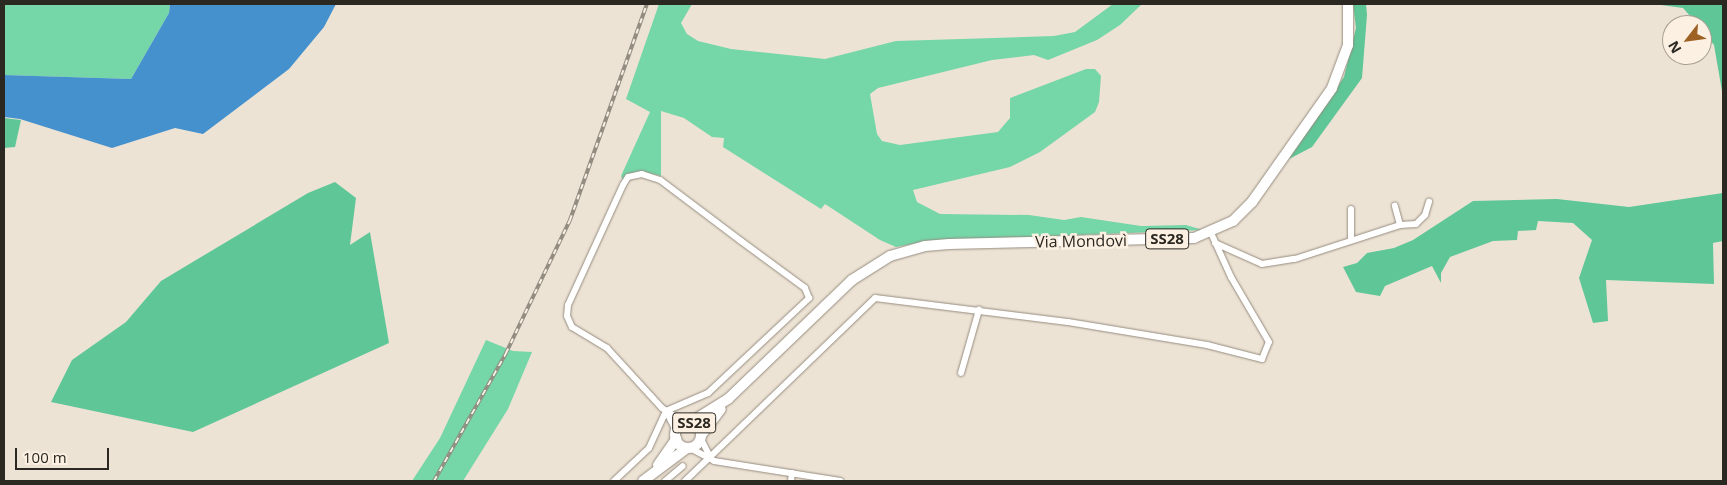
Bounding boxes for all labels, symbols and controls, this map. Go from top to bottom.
north arrow [1662,15,1712,65]
text: N [1663,38,1686,57]
road number: SS28 [1144,226,1190,252]
street label: Via Mondovì [1035,231,1127,251]
road number: SS28 [672,410,716,436]
scale bar [18,438,111,470]
text: 100 m [23,447,67,467]

